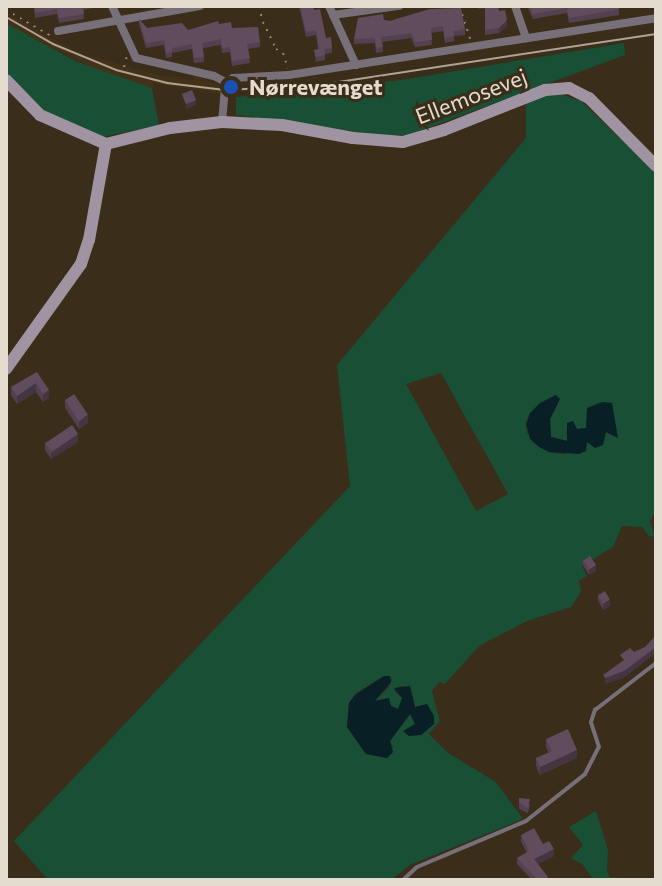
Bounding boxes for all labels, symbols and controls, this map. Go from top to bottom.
street label: Ellemosevej [411,63,531,129]
place label: Nørrevænget [249,74,383,100]
marker: Nørrevænget [220,76,242,98]

